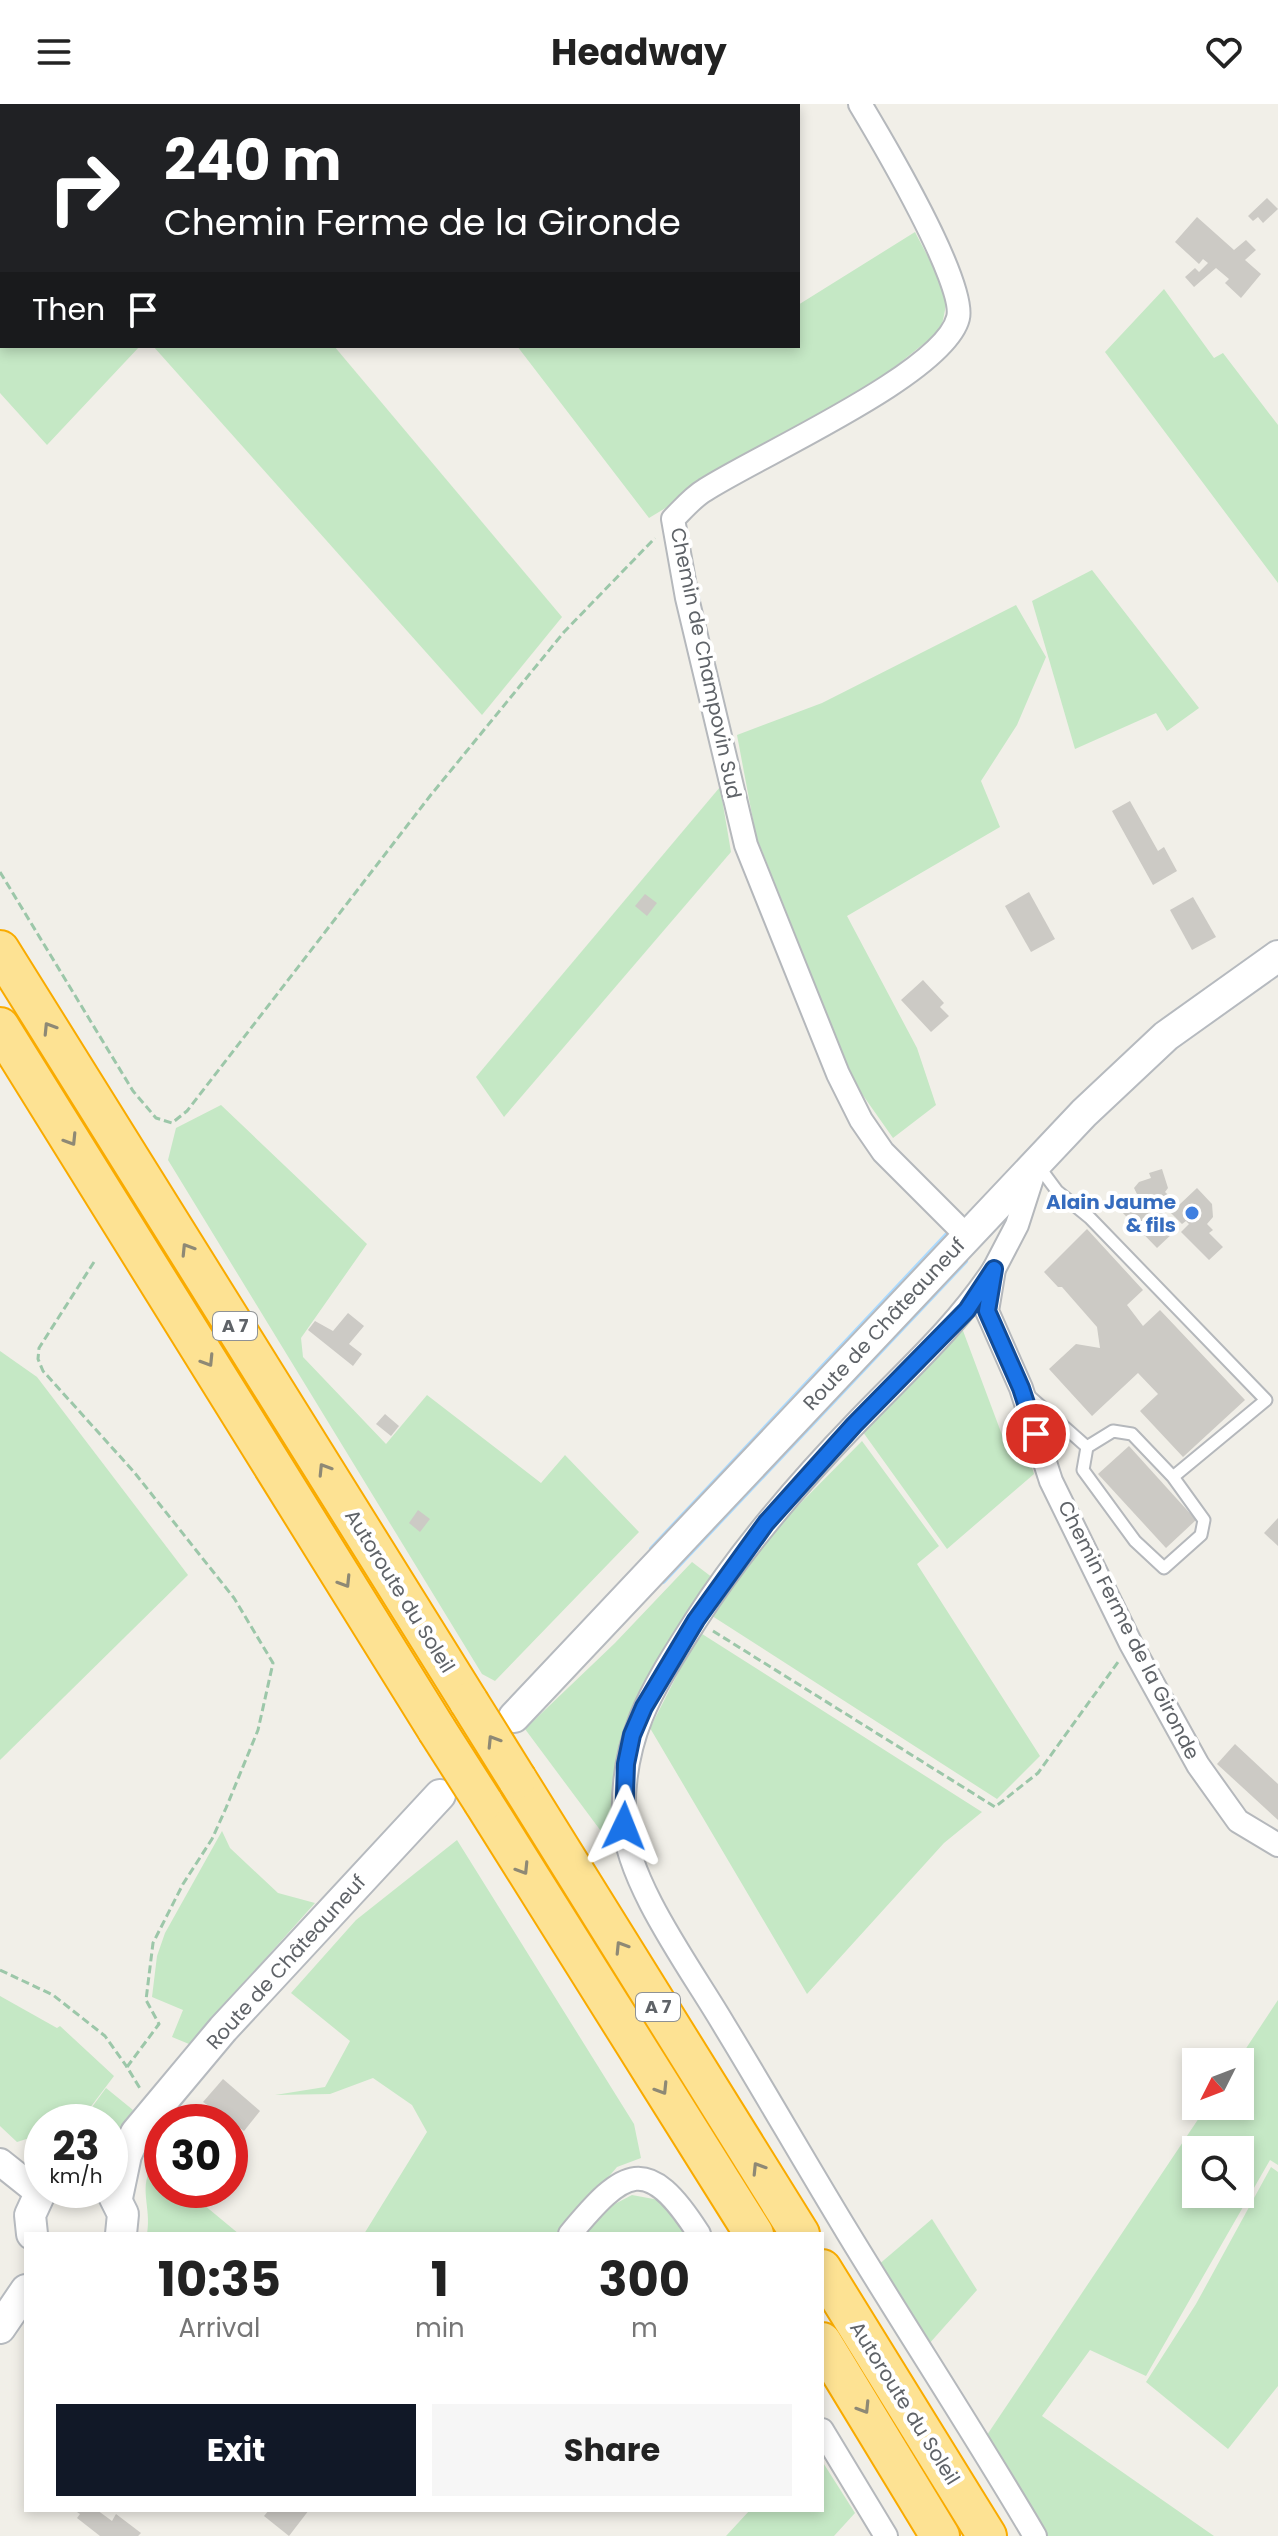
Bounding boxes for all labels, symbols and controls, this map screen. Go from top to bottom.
text: Headway [551,27,727,78]
icon: menu [32,30,76,74]
icon: heart [1202,30,1246,74]
text: 240 m [164,121,342,200]
icon: right [32,136,136,240]
text: Chemin Ferme de la Gironde [164,197,681,248]
text: Then [32,288,105,331]
icon: arrive [121,288,165,332]
street label: Chemin de Champovin Sud [664,525,748,801]
one-way arrow [43,1022,59,1037]
one-way arrow [61,1132,76,1146]
place label: Alain Jaume & fils [1046,1188,1176,1239]
marker: Alain Jaume & fils [1183,1204,1201,1222]
street label: Route de Châteauneuf [797,1232,971,1416]
one-way arrow [181,1243,196,1258]
road number: A 7 [213,1312,257,1340]
one-way arrow [198,1352,214,1367]
pin [1002,1400,1070,1468]
icon: arrive [1014,1412,1058,1456]
one-way arrow [319,1464,334,1478]
street label: Chemin Ferme de la Gironde [1051,1496,1207,1764]
street label: Autoroute du Soleil [338,1504,462,1678]
one-way arrow [336,1573,351,1588]
one-way arrow [488,1735,503,1750]
position arrow [582,1784,666,1868]
one-way arrow [513,1860,529,1875]
street label: Route de Châteauneuf [200,1869,372,2055]
one-way arrow [616,1941,631,1956]
road number: A 7 [636,1993,680,2021]
north arrow [1182,2048,1254,2120]
map controls [1182,2048,1254,2208]
one-way arrow [652,2080,667,2095]
speed limit sign: 30 [144,2104,248,2208]
text: 23 [52,2118,100,2174]
button: search [1182,2136,1254,2208]
text: km/h [49,2162,103,2190]
one-way arrow [753,2162,768,2177]
text: 10:35 [158,2246,281,2313]
text: 1 [431,2246,449,2313]
text: 300 [599,2246,690,2313]
text: Arrival [179,2310,260,2346]
text: min [415,2310,465,2346]
text: m [631,2310,658,2346]
street label: Autoroute du Soleil [843,2316,967,2490]
one-way arrow [854,2399,869,2414]
button: Exit [56,2404,416,2496]
button: Share [432,2404,792,2496]

